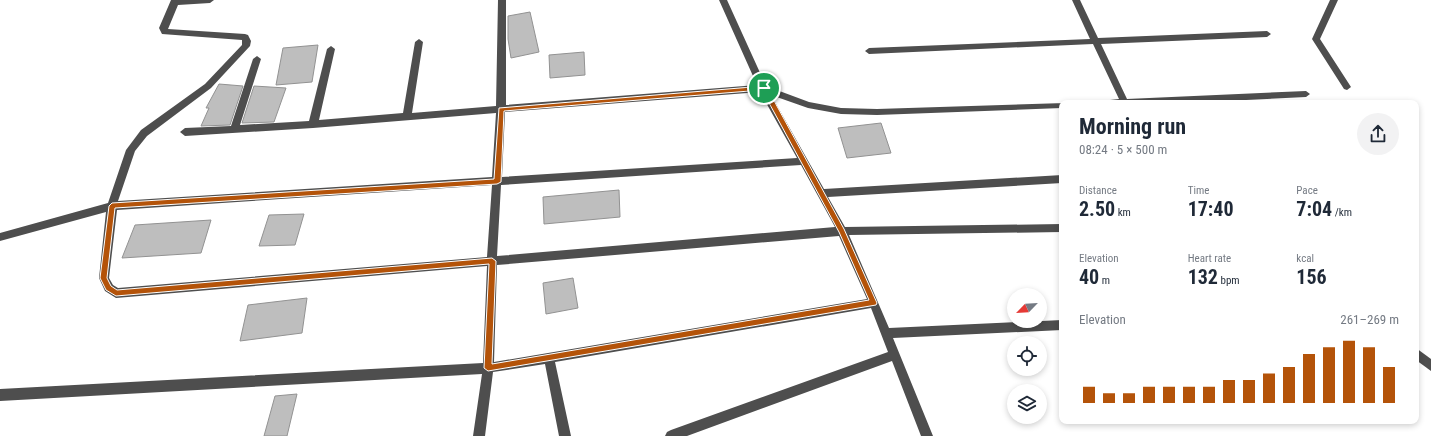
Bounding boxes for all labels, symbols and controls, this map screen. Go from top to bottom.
pin [747,71,781,105]
icon: arrive [753,77,775,99]
button: share [1357,113,1399,155]
text: Morning run [1079,114,1186,139]
text: 08:24 · 5 × 500 m [1079,142,1167,157]
text: Distance [1079,184,1117,197]
text: Time [1188,184,1209,197]
text: Pace [1296,184,1318,197]
text: 2.50 [1079,197,1115,221]
text: 17:40 [1188,197,1234,221]
text: 7:04 [1296,197,1332,221]
text: km [1115,206,1131,219]
text: /km [1332,206,1352,219]
text: Elevation [1079,252,1119,265]
text: Heart rate [1188,252,1231,265]
text: kcal [1296,252,1314,265]
text: 40 [1079,265,1099,289]
text: 132 [1188,265,1218,289]
text: 156 [1296,265,1327,289]
text: m [1099,274,1110,287]
text: bpm [1218,274,1240,287]
north arrow [1007,288,1047,328]
map controls [1007,288,1047,424]
text: Elevation [1079,312,1126,327]
text: 261–269 m [1340,312,1399,327]
button: locate [1007,336,1047,376]
button: layers [1007,384,1047,424]

